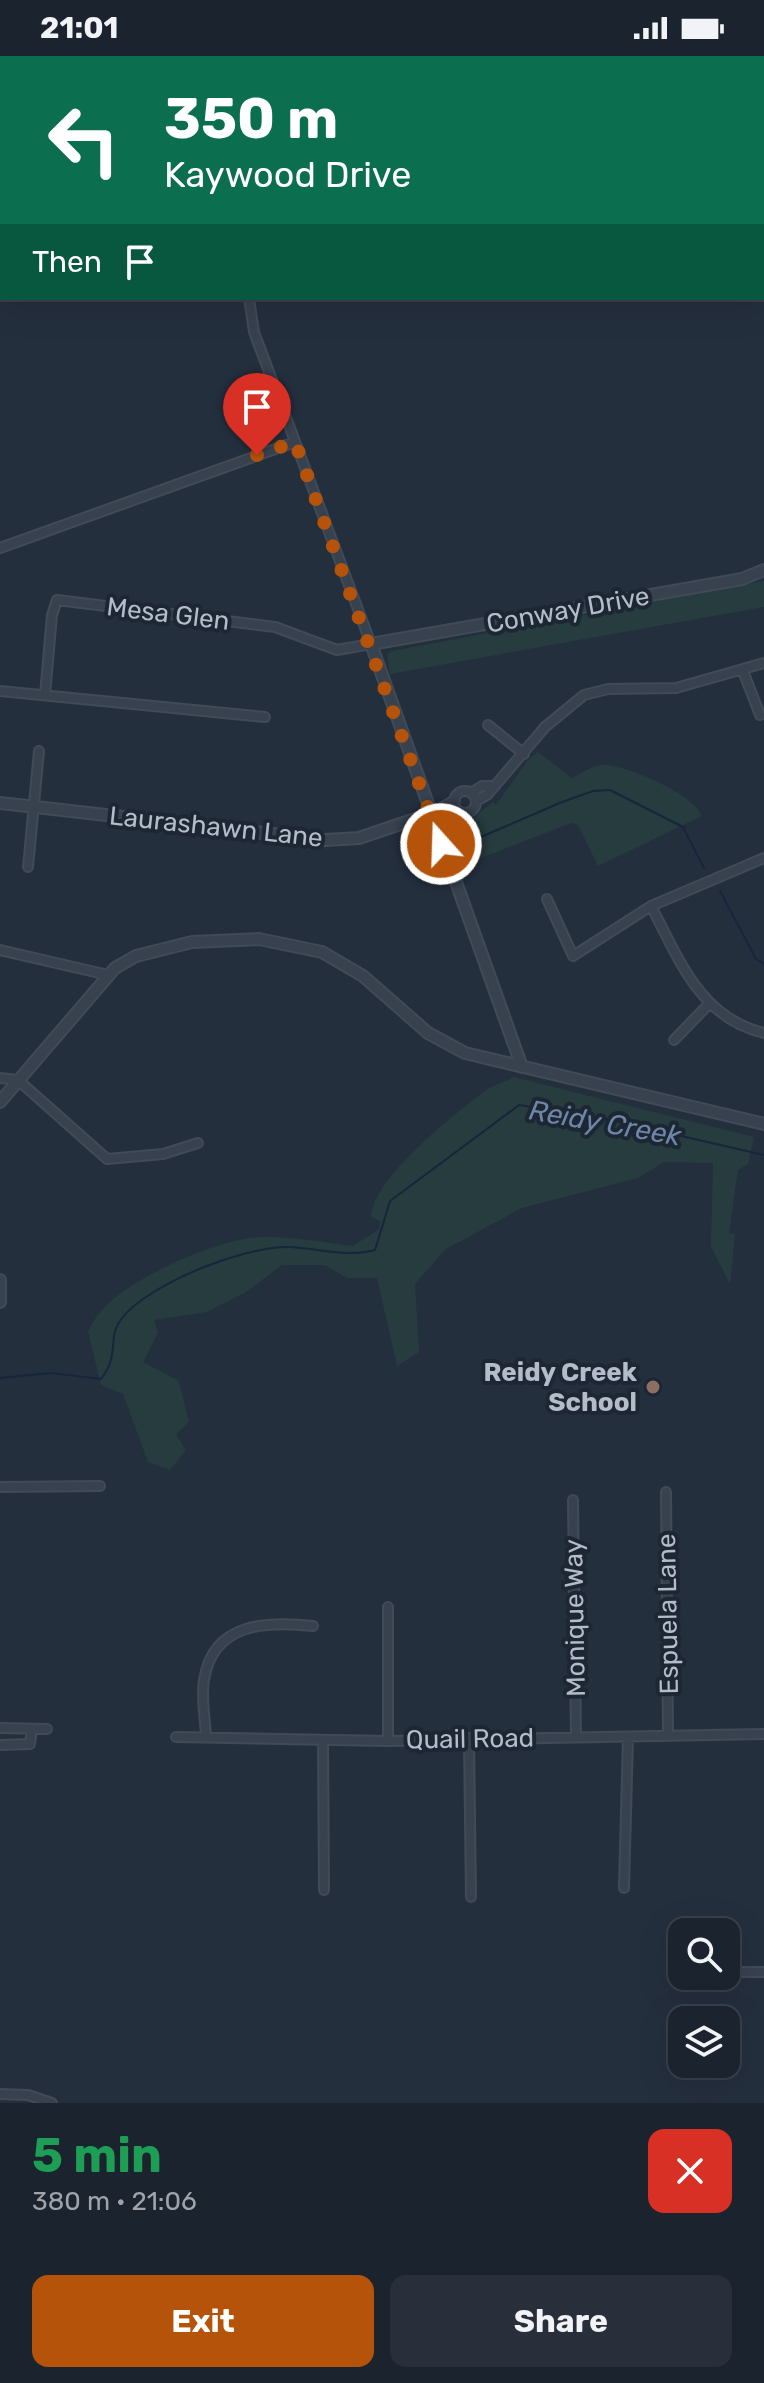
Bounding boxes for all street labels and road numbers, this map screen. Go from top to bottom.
street label: Conway Drive [484,580,652,640]
street label: Mesa Glen [105,591,231,637]
street label: Laurashawn Lane [108,800,324,854]
street label: Espuela Lane [651,1533,685,1695]
street label: Monique Way [558,1539,592,1697]
street label: Quail Road [406,1722,534,1756]

